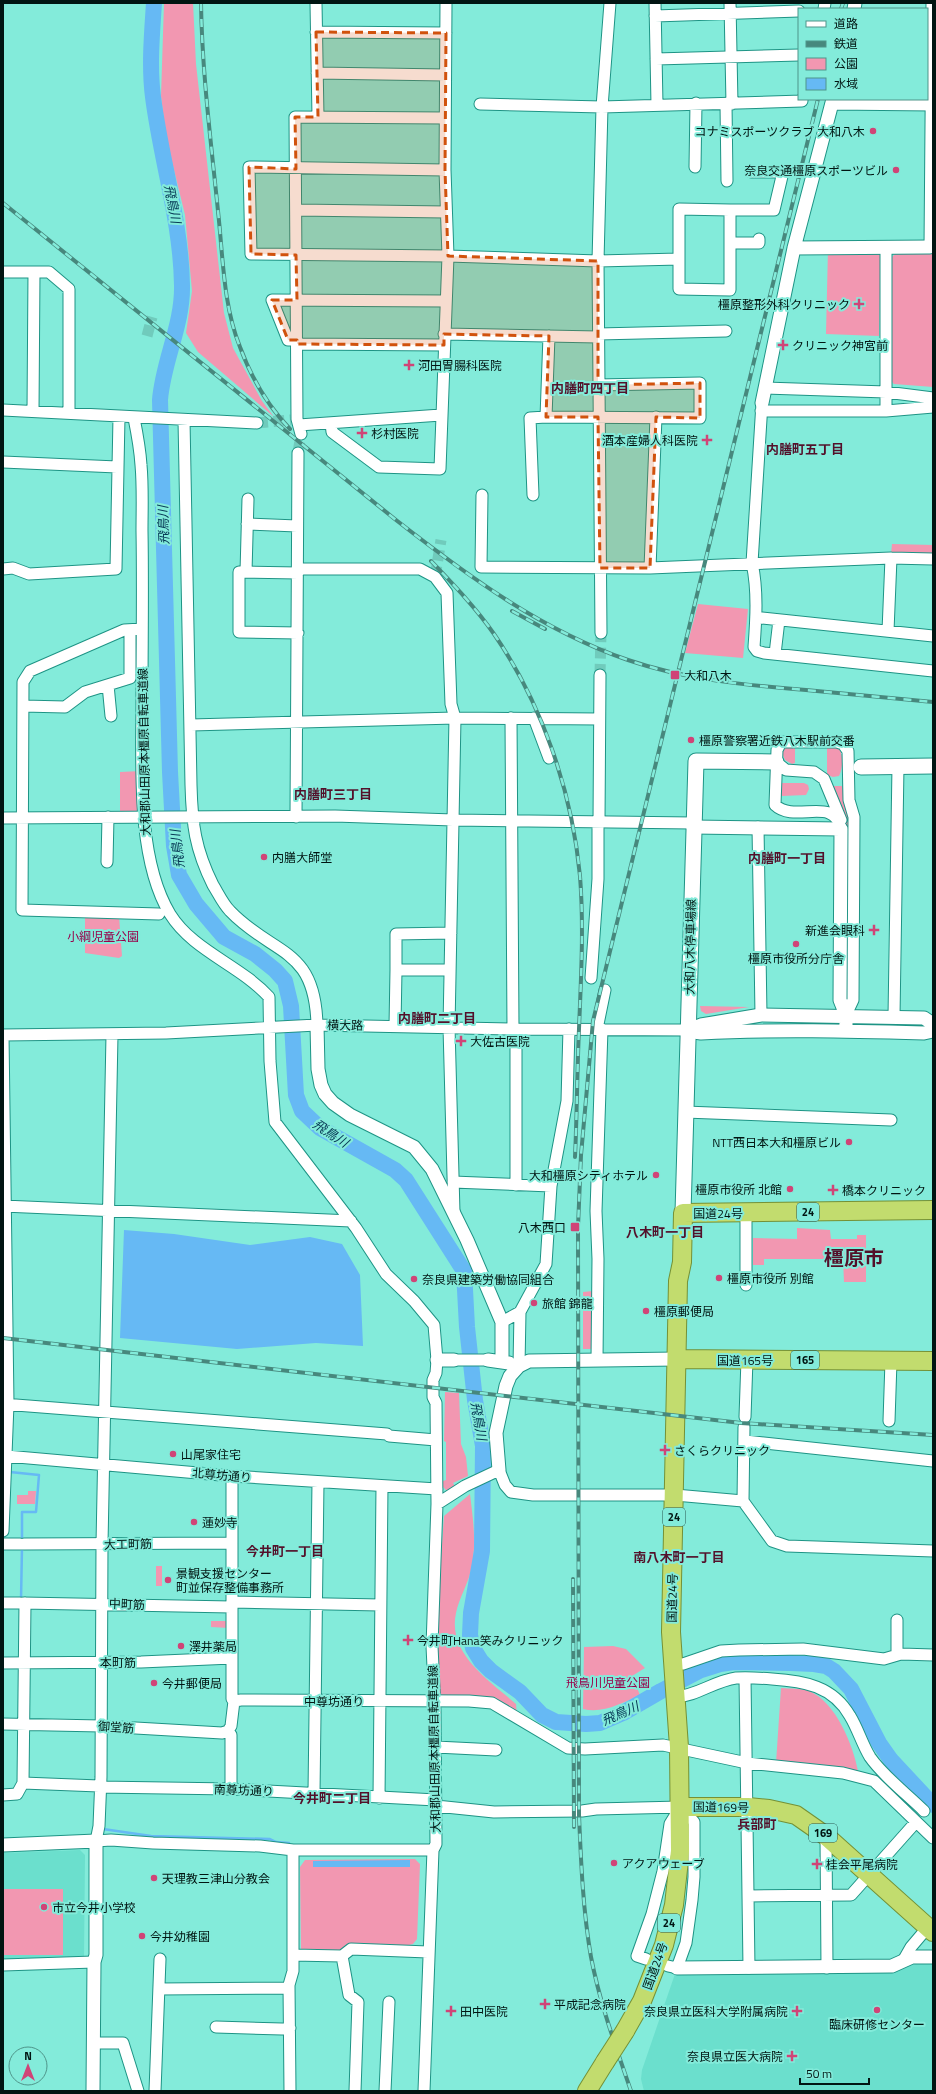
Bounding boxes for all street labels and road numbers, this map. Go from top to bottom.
street label: 大和郡山田原本橿原自転車道線 [133,668,155,836]
street label: 大和八木停車場線 [680,899,700,995]
street label: 横大路 [327,1015,363,1035]
road number: 24 [797,1203,819,1221]
street label: 国道24号 [693,1204,743,1223]
street label: 国道165号 [717,1351,773,1370]
road number: 165 [791,1351,819,1369]
street label: 北尊坊通り [191,1463,253,1487]
road number: 24 [663,1508,685,1526]
street label: 大工町筋 [104,1534,152,1554]
street label: 国道24号 [662,1573,682,1623]
street label: 中町筋 [109,1594,145,1614]
street label: 本町筋 [100,1653,136,1672]
street label: 大和郡山田原本橿原自転車道線 [423,1665,445,1833]
street label: 中尊坊通り [304,1692,364,1711]
street label: 御堂筋 [97,1716,135,1738]
street label: 南尊坊通り [214,1779,274,1801]
street label: 国道169号 [693,1797,749,1817]
road number: 169 [809,1824,837,1842]
road number: 24 [658,1914,680,1932]
street label: 国道24号 [638,1940,672,1992]

